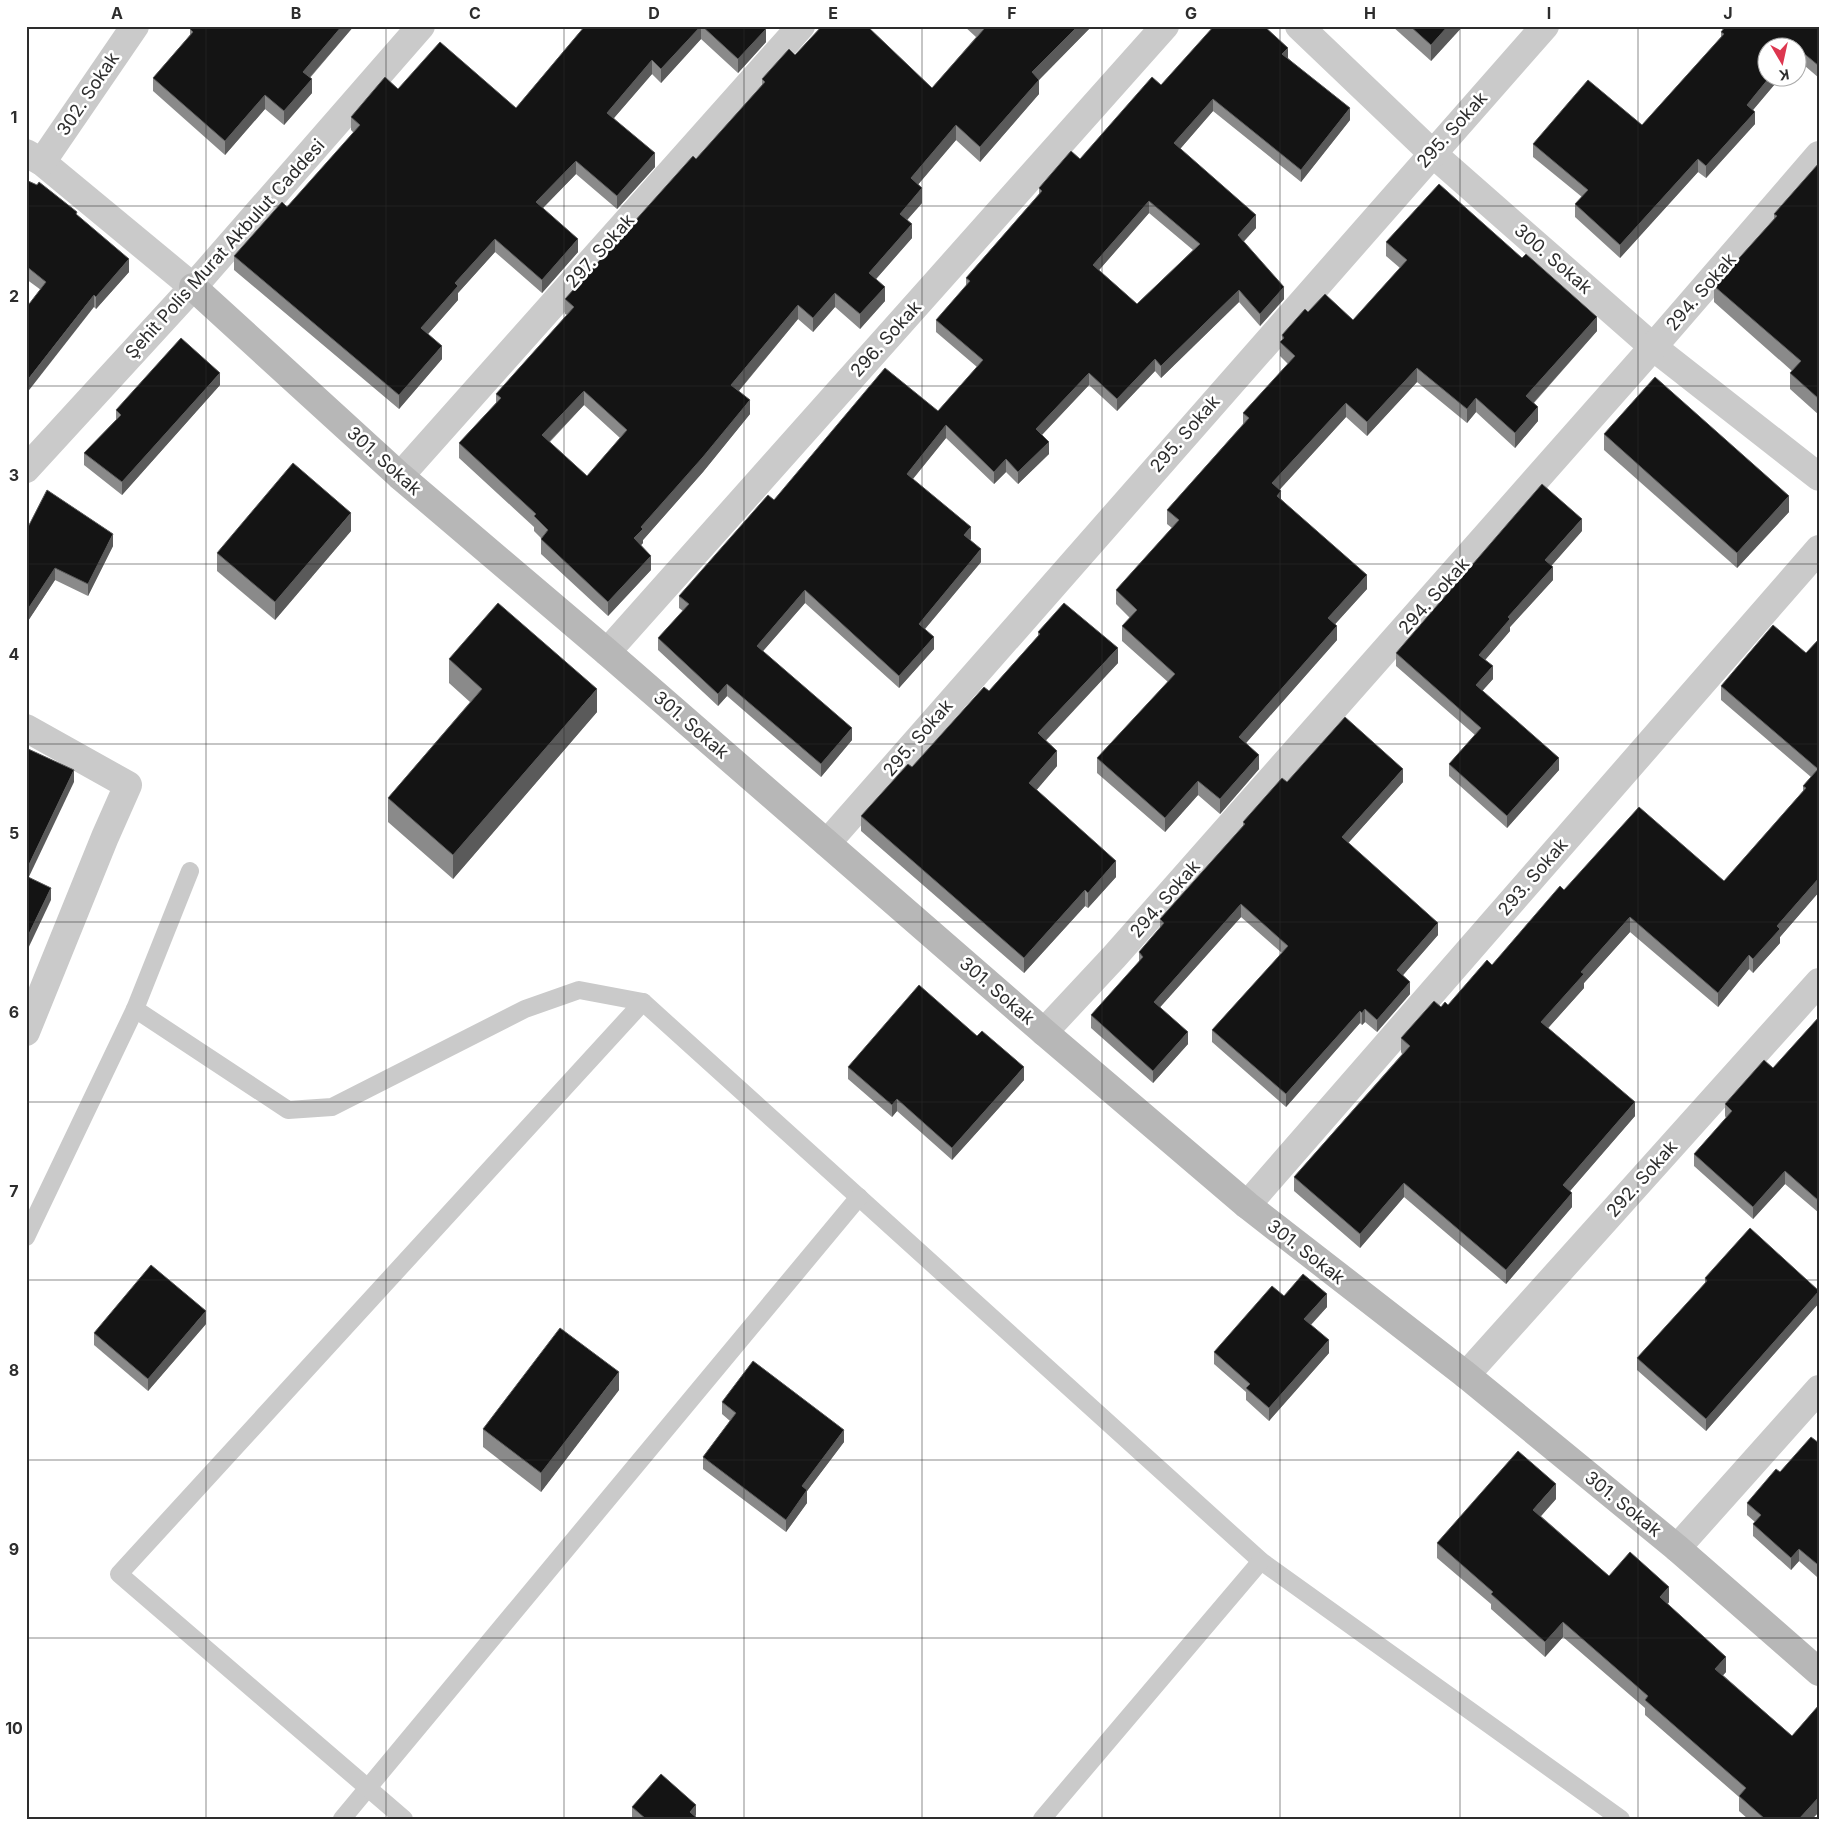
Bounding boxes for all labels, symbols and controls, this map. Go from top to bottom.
text: A [111,3,123,23]
text: B [291,3,301,23]
text: C [469,3,481,23]
text: D [648,3,660,23]
text: E [828,3,838,23]
text: F [1007,3,1017,23]
text: G [1185,3,1197,23]
text: H [1364,3,1376,23]
text: I [1547,3,1551,23]
text: J [1723,3,1733,23]
north arrow [1758,38,1808,88]
street label: 302. Sokak [52,48,123,139]
text: K [1778,66,1790,85]
street label: 295. Sokak [1412,87,1491,172]
text: 1 [11,107,17,127]
street label: Şehit Polis Murat Akbulut Caddesi [121,135,329,363]
street label: 297. Sokak [561,209,638,292]
street label: 300. Sokak [1510,219,1596,298]
street label: 294. Sokak [1661,249,1740,335]
text: 2 [9,286,19,306]
street label: 296. Sokak [846,296,925,381]
street label: 295. Sokak [1146,391,1224,476]
street label: 301. Sokak [343,422,426,499]
text: 3 [9,465,19,485]
street label: 294. Sokak [1394,553,1473,638]
text: 4 [9,644,20,664]
street label: 301. Sokak [650,686,733,763]
street label: 295. Sokak [879,695,957,780]
text: 5 [9,823,19,843]
street label: 293. Sokak [1493,834,1572,920]
street label: 294. Sokak [1125,856,1204,942]
street label: 301. Sokak [956,952,1039,1029]
text: 6 [9,1002,19,1022]
street label: 292. Sokak [1602,1136,1681,1221]
text: 7 [9,1181,19,1201]
street label: 301. Sokak [1263,1215,1349,1288]
text: 8 [9,1360,19,1380]
street label: 301. Sokak [1581,1466,1666,1541]
text: 9 [9,1539,19,1559]
text: 10 [5,1718,23,1738]

